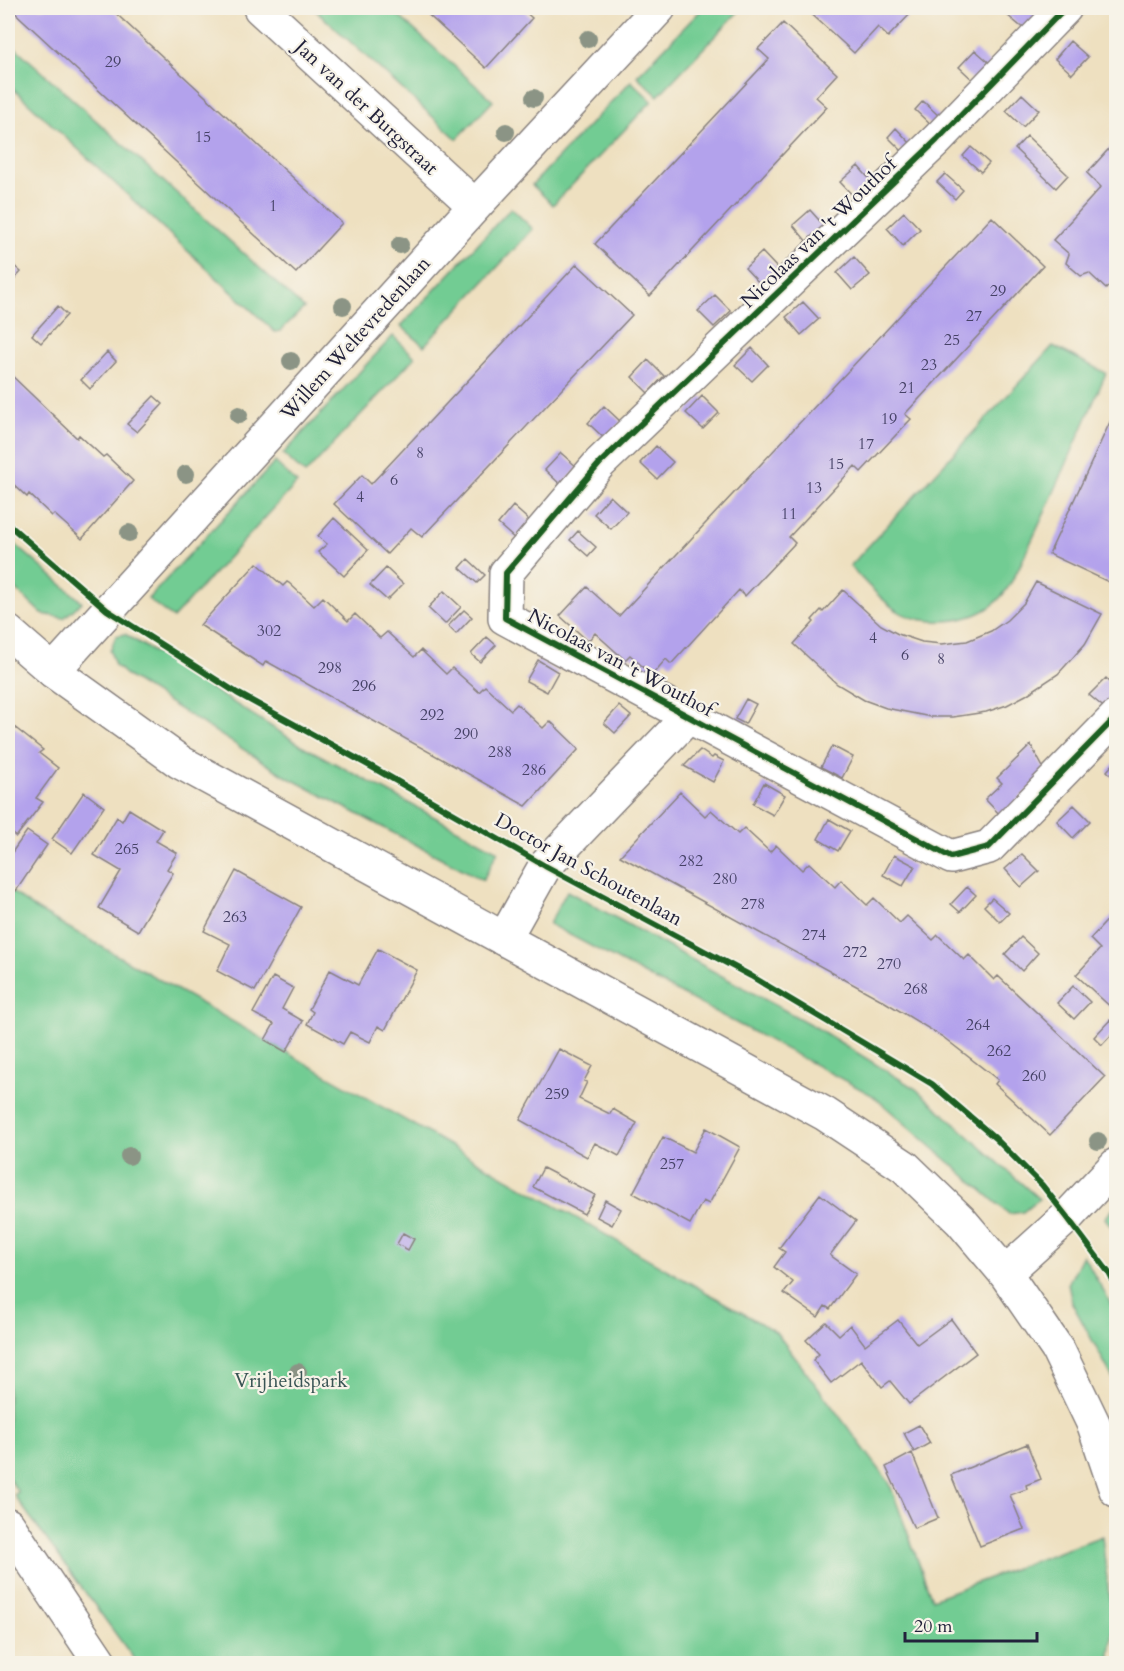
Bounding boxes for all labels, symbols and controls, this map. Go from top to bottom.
street label: Jan van der Burgstraat [287,32,445,181]
house number: 29 [105,51,121,73]
house number: 15 [195,126,211,148]
street label: Nicolaas van 't Wouthof [735,149,904,314]
house number: 1 [269,195,277,217]
street label: Willem Weltevredenlaan [274,250,437,427]
house number: 29 [990,280,1006,302]
house number: 27 [966,305,982,327]
house number: 25 [944,329,960,351]
house number: 23 [921,354,937,376]
house number: 21 [899,377,915,399]
house number: 19 [881,408,897,430]
house number: 17 [858,433,874,455]
house number: 8 [416,442,424,464]
house number: 15 [828,453,844,475]
house number: 6 [390,469,398,491]
house number: 13 [806,477,822,499]
house number: 4 [356,486,364,508]
house number: 11 [781,503,797,525]
street label: Nicolaas van 't Wouthof [523,602,721,724]
house number: 302 [257,620,281,642]
house number: 4 [869,627,877,649]
house number: 6 [901,644,909,666]
house number: 8 [937,648,945,670]
house number: 298 [318,657,342,679]
house number: 296 [352,675,376,697]
house number: 292 [420,704,444,726]
house number: 290 [454,723,478,745]
house number: 288 [488,741,512,763]
house number: 286 [522,759,546,781]
street label: Doctor Jan Schoutenlaan [490,807,688,933]
house number: 265 [115,838,139,860]
house number: 282 [679,850,703,872]
house number: 280 [713,868,737,890]
house number: 278 [741,893,765,915]
house number: 263 [223,906,247,928]
house number: 274 [802,924,826,946]
house number: 272 [843,941,867,963]
house number: 270 [877,953,901,975]
house number: 268 [904,978,928,1000]
house number: 264 [966,1014,990,1036]
house number: 262 [987,1040,1011,1062]
house number: 260 [1022,1065,1046,1087]
house number: 259 [545,1083,569,1105]
house number: 257 [660,1153,684,1175]
park label: Vrijheidspark [234,1367,348,1394]
scale bar [905,1605,1037,1643]
text: 20 m [914,1614,953,1639]

